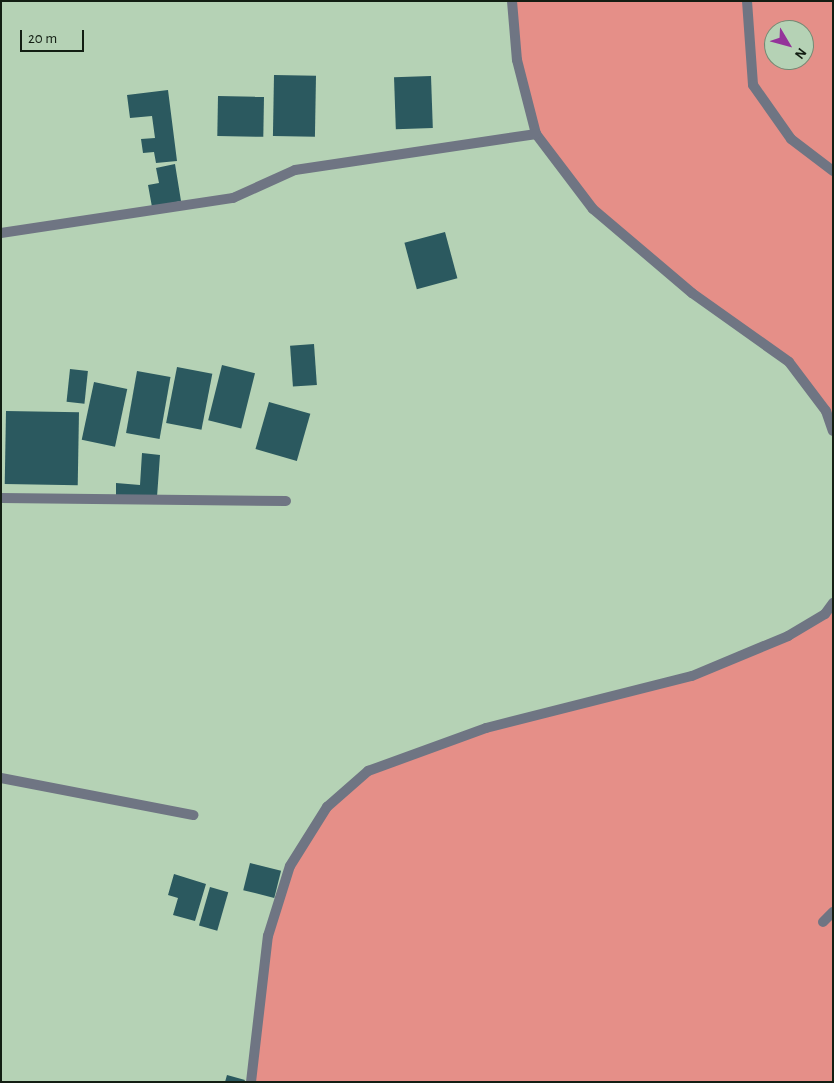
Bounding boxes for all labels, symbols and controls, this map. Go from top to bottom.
scale bar [22,20,86,52]
north arrow [764,20,814,70]
text: 20 m [28,31,57,46]
text: N [792,45,809,62]

